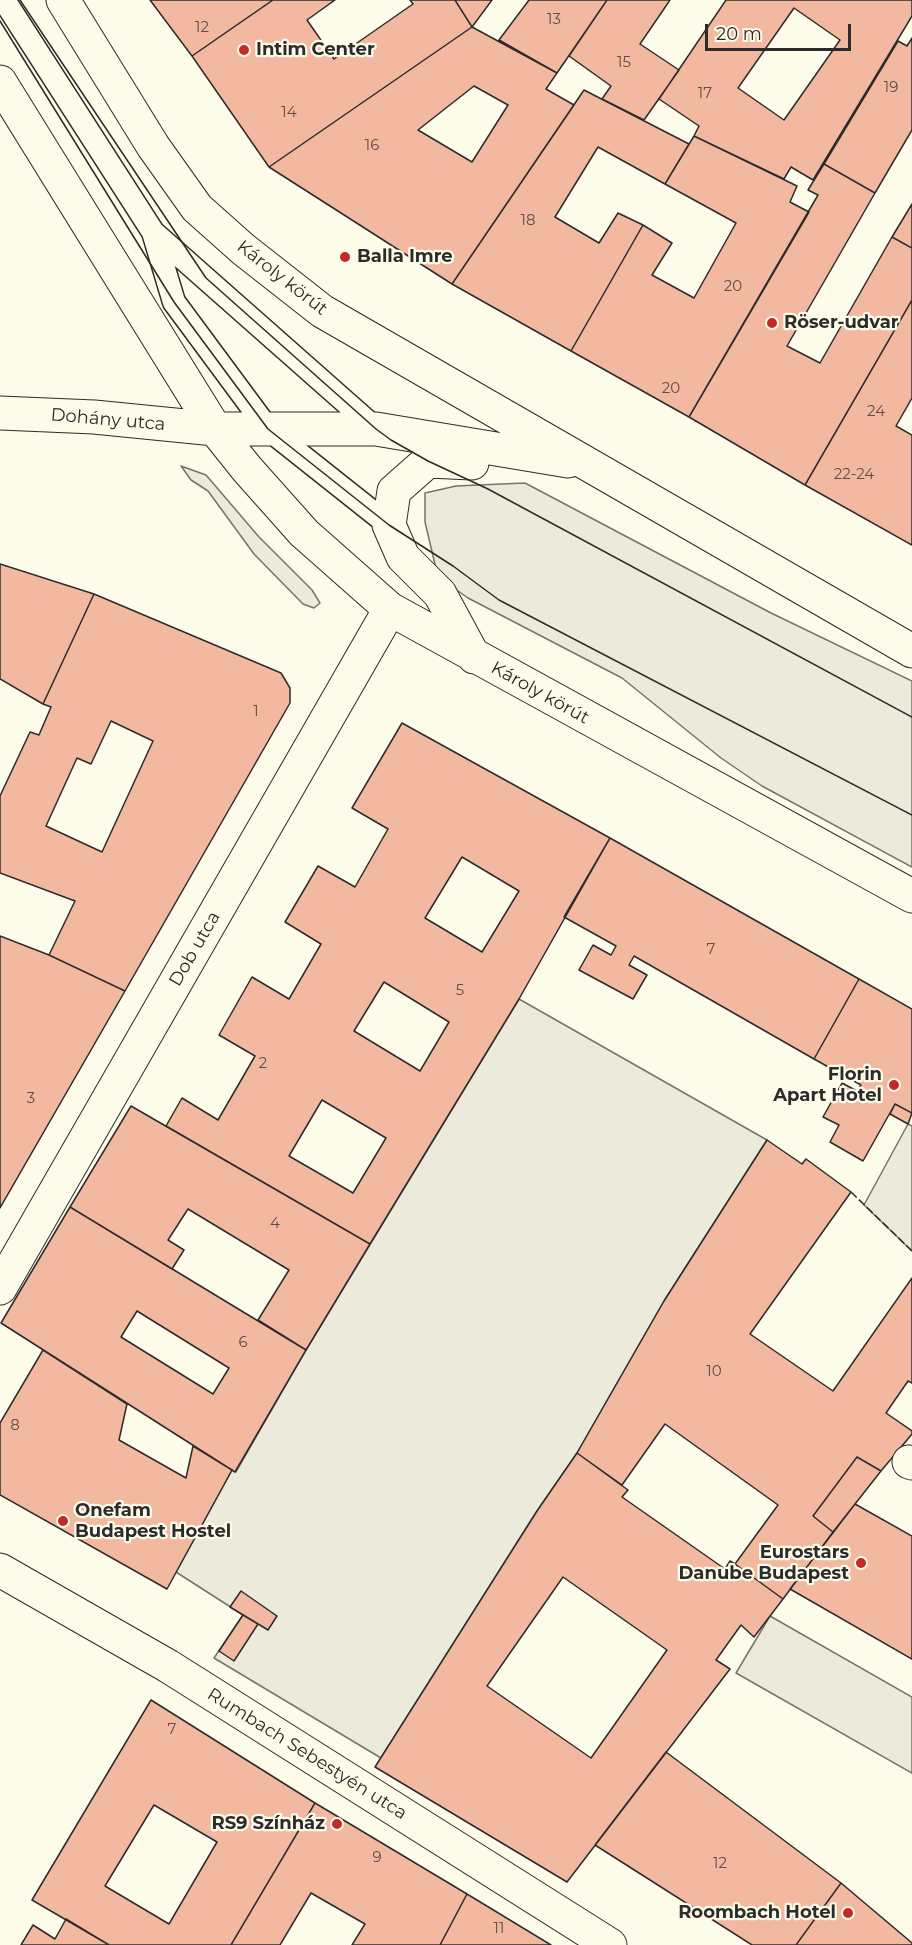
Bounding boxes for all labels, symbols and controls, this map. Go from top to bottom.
house number: 13 [547,11,561,29]
scale bar [708,12,854,50]
house number: 12 [195,19,209,37]
text: 20 m [716,23,762,45]
place label: Intim Center [256,39,375,61]
marker: Intim Center [237,43,251,57]
house number: 15 [617,54,631,72]
house number: 19 [884,79,898,97]
house number: 17 [698,85,712,103]
house number: 14 [281,104,297,122]
house number: 16 [365,137,379,155]
house number: 18 [521,212,535,230]
street label: Károly körút [232,236,332,320]
place label: Balla Imre [357,246,453,268]
marker: Balla Imre [338,250,352,264]
house number: 20 [724,278,742,296]
place label: Röser-udvar [784,312,899,334]
marker: Röser-udvar [765,316,779,330]
house number: 20 [662,380,680,398]
house number: 24 [867,403,885,421]
street label: Dohány utca [50,404,166,436]
house number: 22-24 [834,466,874,484]
street label: Károly körút [487,657,593,729]
house number: 1 [253,703,259,721]
street label: Dob utca [165,908,225,990]
house number: 7 [707,941,715,959]
house number: 5 [456,982,464,1000]
house number: 2 [259,1055,267,1073]
place label: Florin Apart Hotel [773,1064,882,1106]
marker: Florin Apart Hotel [887,1078,901,1092]
house number: 3 [27,1090,35,1108]
house number: 4 [270,1215,280,1233]
house number: 6 [238,1334,248,1352]
house number: 10 [706,1363,722,1381]
house number: 8 [10,1417,20,1435]
place label: Onefam Budapest Hostel [75,1500,231,1543]
marker: Onefam Budapest Hostel [56,1514,70,1528]
place label: Eurostars Danube Budapest [678,1542,849,1584]
marker: Eurostars Danube Budapest [854,1556,868,1570]
street label: Rumbach Sebestyén utca [203,1684,411,1824]
house number: 7 [168,1721,176,1739]
place label: RS9 Színház [211,1813,325,1835]
marker: RS9 Színház [330,1817,344,1831]
house number: 9 [372,1849,382,1867]
house number: 12 [713,1855,727,1873]
place label: Roombach Hotel [678,1902,836,1924]
marker: Roombach Hotel [841,1906,855,1920]
house number: 11 [494,1920,504,1938]

